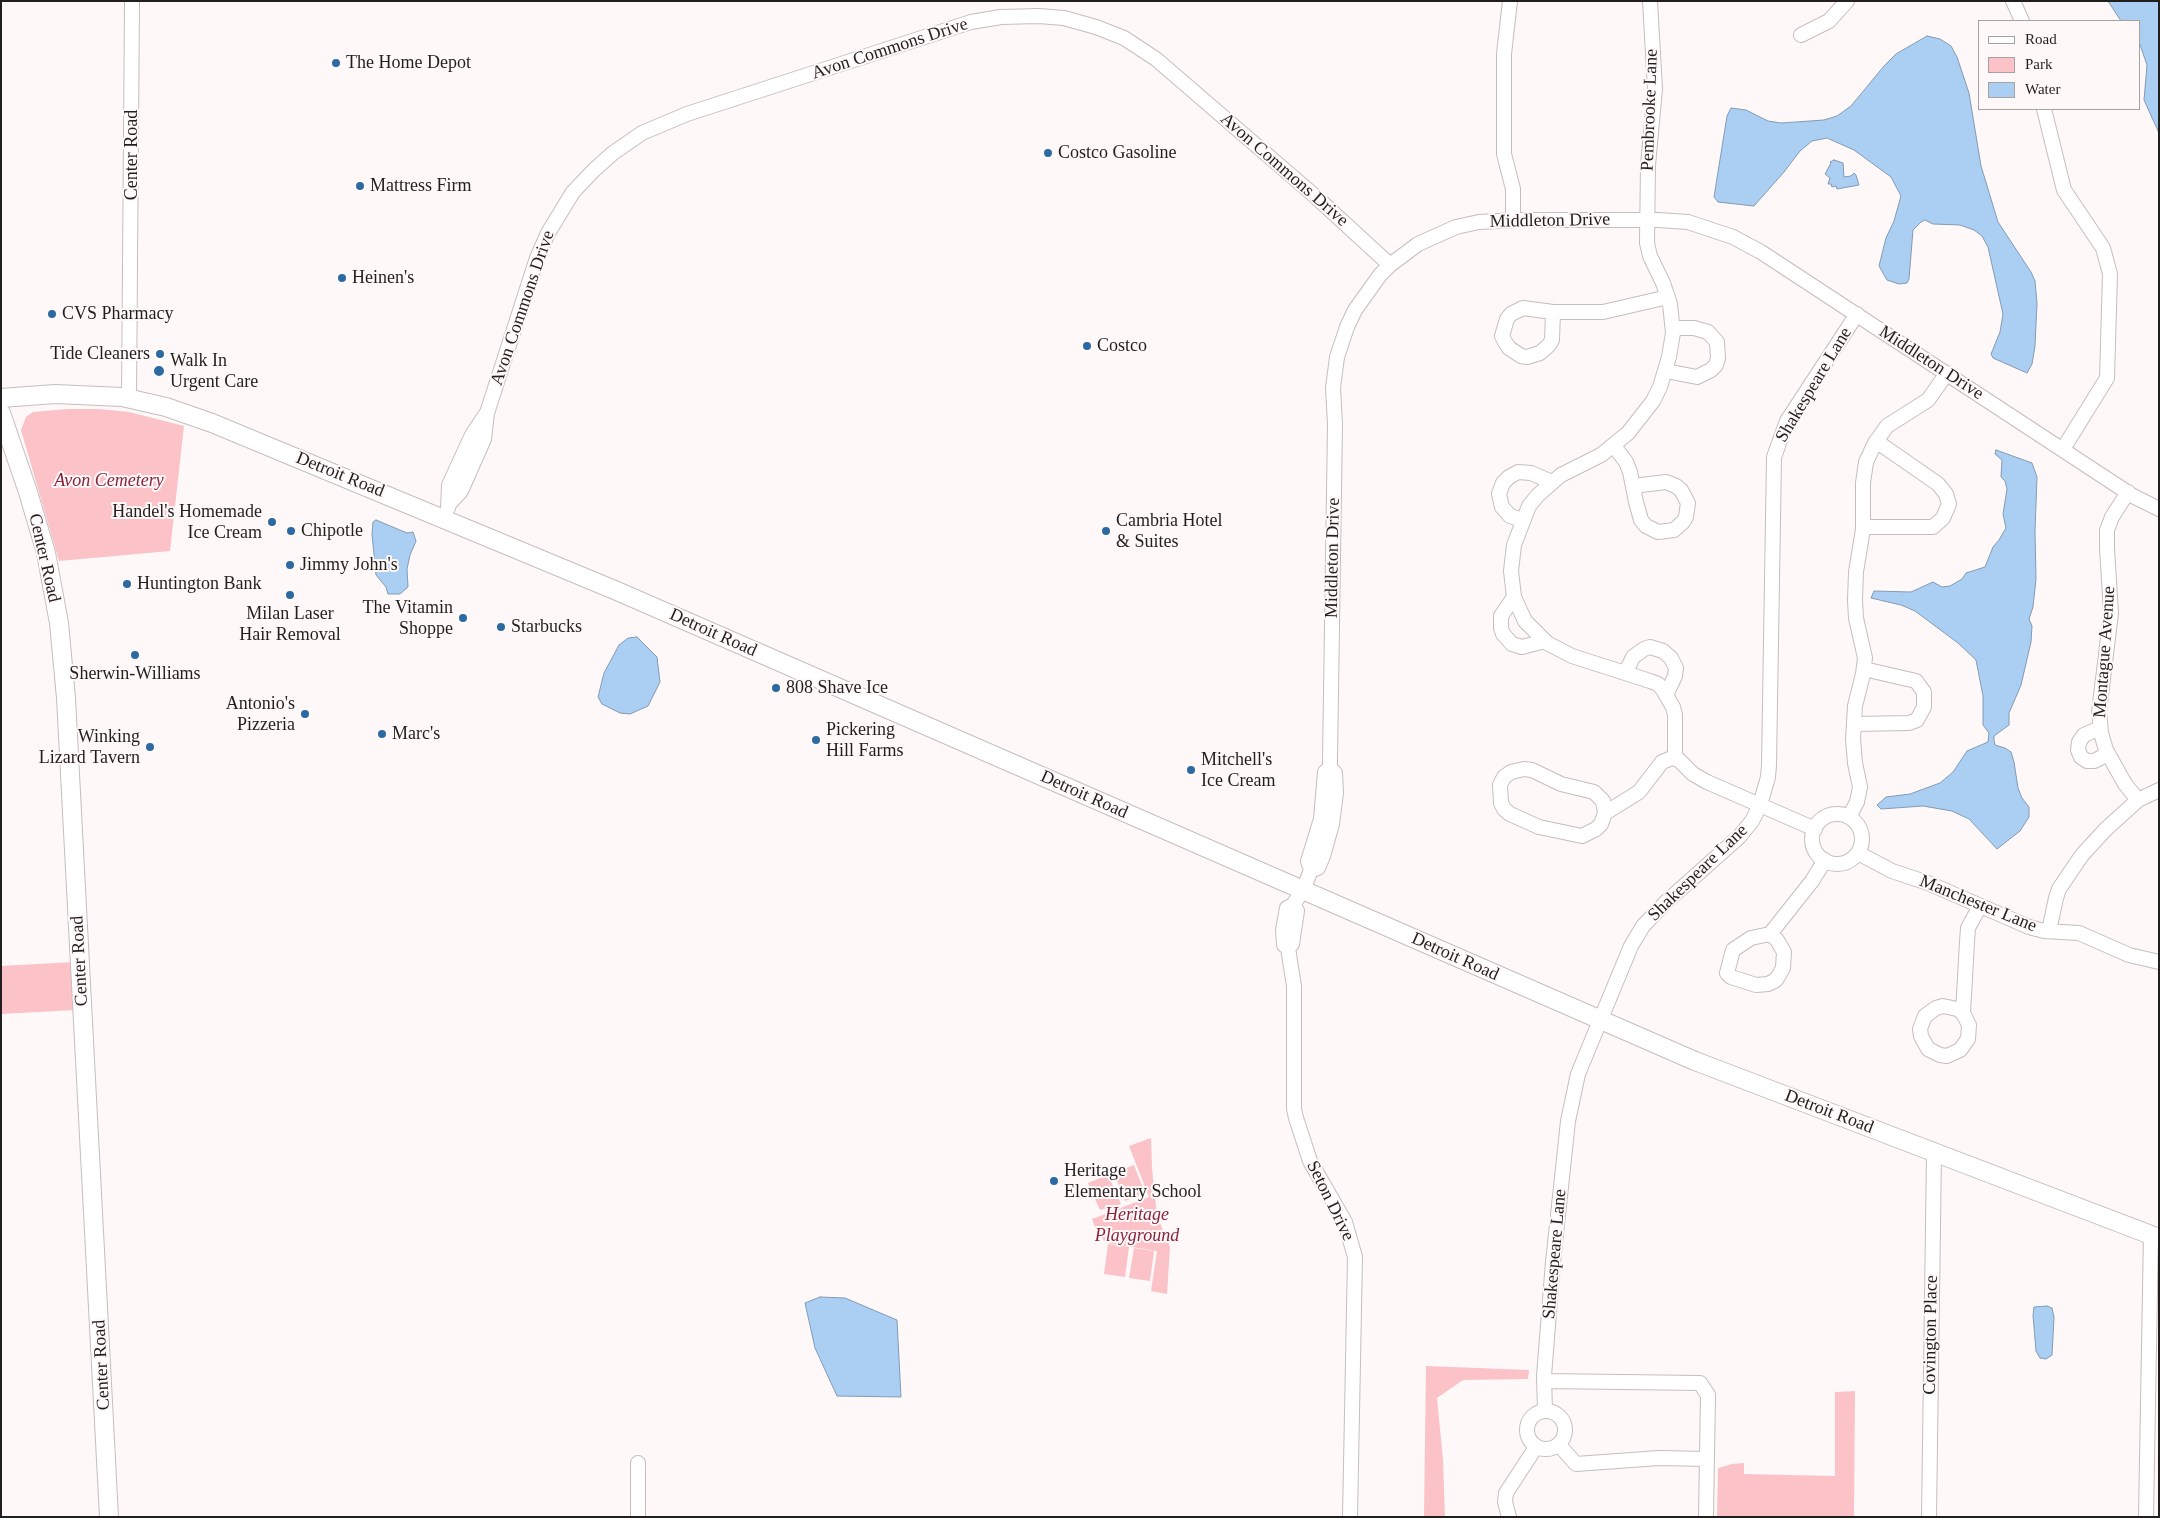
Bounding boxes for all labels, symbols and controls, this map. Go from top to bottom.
street label: Avon Commons Drive [809,14,971,84]
legend [1978,20,2140,110]
text: Road [2025,31,2057,47]
street label: Pembrooke Lane [1637,48,1663,172]
place label: The Home Depot [346,52,471,74]
text: Park [2025,56,2053,72]
marker: The Home Depot [330,57,342,69]
text: Water [2025,81,2060,97]
street label: Avon Commons Drive [1216,108,1352,232]
street label: Center Road [121,110,143,200]
place label: Costco Gasoline [1058,142,1176,164]
marker: Costco Gasoline [1042,147,1054,159]
place label: Mattress Firm [370,175,471,197]
marker: Mattress Firm [354,180,366,192]
street label: Middleton Drive [1490,209,1610,233]
street label: Avon Commons Drive [486,228,560,388]
place label: Heinen's [352,267,414,289]
marker: Heinen's [336,272,348,284]
place label: CVS Pharmacy [62,303,173,325]
marker: CVS Pharmacy [46,308,58,320]
street label: Middleton Drive [1875,321,1987,405]
street label: Shakespeare Lane [1771,324,1857,446]
place label: Costco [1097,335,1147,357]
marker: Costco [1081,340,1093,352]
place label: Tide Cleaners [50,343,150,365]
marker: Tide Cleaners [154,348,166,360]
place label: Walk In Urgent Care [170,350,258,392]
marker: Walk In Urgent Care [152,364,166,378]
street label: Detroit Road [293,447,387,503]
park label: Avon Cemetery [54,470,164,492]
street label: Middleton Drive [1321,498,1345,618]
place label: Handel's Homemade Ice Cream [112,501,262,544]
place label: Cambria Hotel & Suites [1116,510,1222,552]
street label: Center Road [23,511,65,605]
marker: Handel's Homemade Ice Cream [266,516,278,528]
place label: Chipotle [301,520,363,542]
marker: Chipotle [285,525,297,537]
marker: Cambria Hotel & Suites [1100,525,1112,537]
place label: Jimmy John's [300,554,398,576]
marker: Jimmy John's [284,559,296,571]
place label: Huntington Bank [137,573,261,595]
marker: Huntington Bank [121,578,133,590]
street label: Montague Avenue [2090,585,2120,719]
marker: Milan Laser Hair Removal [284,589,296,601]
place label: The Vitamin Shoppe [363,597,453,640]
place label: Milan Laser Hair Removal [239,603,341,646]
street label: Detroit Road [666,604,760,662]
marker: The Vitamin Shoppe [457,612,469,624]
place label: Starbucks [511,616,582,638]
marker: Starbucks [495,621,507,633]
marker: Sherwin-Williams [129,649,141,661]
place label: Sherwin-Williams [69,663,201,685]
place label: 808 Shave Ice [786,677,888,699]
marker: 808 Shave Ice [770,682,782,694]
place label: Antonio's Pizzeria [226,693,295,736]
marker: Antonio's Pizzeria [299,708,311,720]
place label: Pickering Hill Farms [826,719,904,762]
place label: Marc's [392,723,440,745]
place label: Winking Lizard Tavern [39,726,140,769]
marker: Marc's [376,728,388,740]
marker: Pickering Hill Farms [810,734,822,746]
marker: Winking Lizard Tavern [144,741,156,753]
place label: Mitchell's Ice Cream [1201,749,1275,792]
marker: Mitchell's Ice Cream [1185,764,1197,776]
street label: Detroit Road [1037,766,1131,824]
street label: Shakespeare Lane [1644,820,1752,926]
street label: Manchester Lane [1916,871,2040,937]
street label: Center Road [67,915,93,1007]
street label: Detroit Road [1408,928,1502,986]
street label: Detroit Road [1781,1085,1877,1139]
street label: Seton Drive [1301,1157,1359,1245]
place label: Heritage Elementary School [1064,1160,1201,1202]
marker: Heritage Elementary School [1048,1175,1060,1187]
street label: Shakespeare Lane [1539,1188,1571,1320]
park label: Heritage Playground [1095,1204,1179,1246]
street label: Covington Place [1919,1275,1943,1395]
street label: Center Road [89,1319,115,1411]

